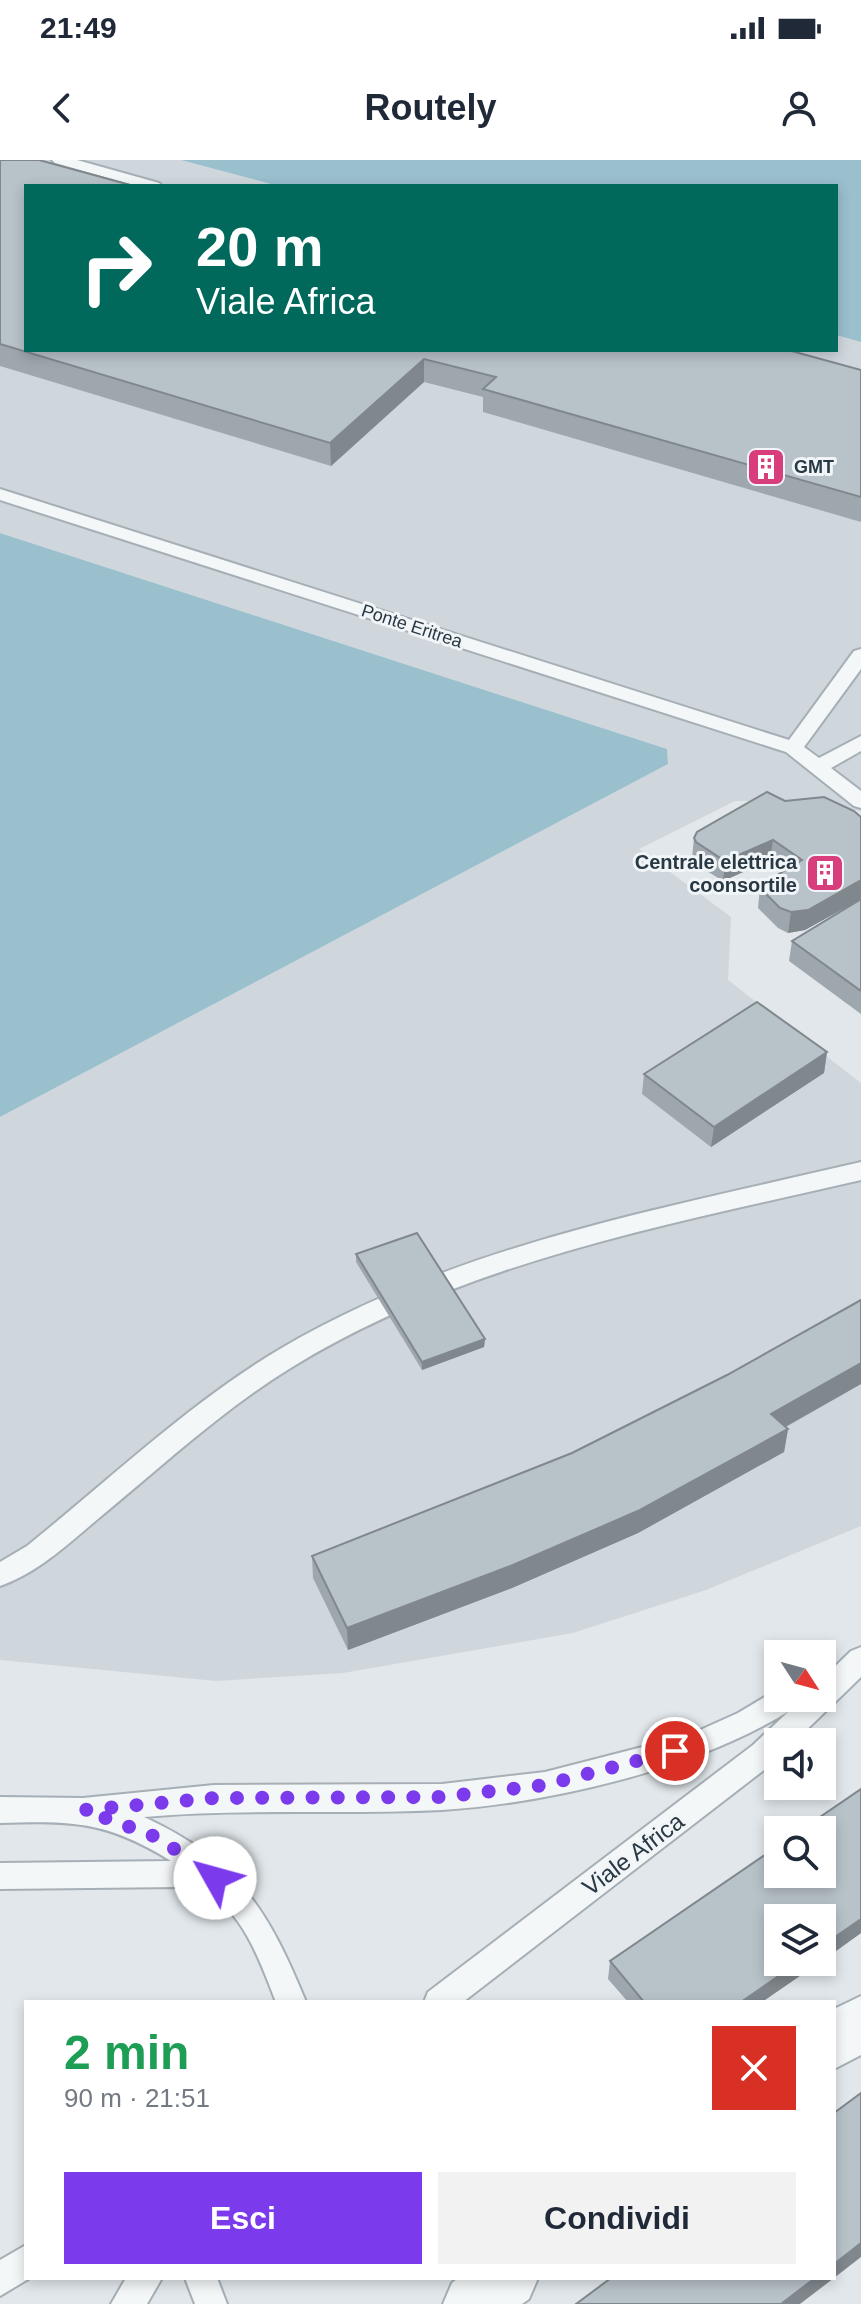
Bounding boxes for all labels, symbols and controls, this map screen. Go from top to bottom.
text: 21:49 [40,11,117,44]
icon: back [40,86,84,130]
icon: person [777,86,821,130]
text: Routely [364,87,497,128]
text: 20 m [196,215,324,278]
icon: right [64,216,168,320]
text: Viale Africa [196,281,375,322]
building icon: GMT [745,446,787,488]
place label: GMT [794,457,834,477]
street label: Ponte Eritrea [359,600,466,652]
place label: Centrale elettrica coonsortile [635,851,798,896]
building icon: Centrale elettrica coonsortile [804,852,846,894]
north arrow [764,1640,836,1712]
map controls [764,1640,836,1976]
pin [641,1717,709,1785]
button: sound [764,1728,836,1800]
icon: arrive [653,1729,697,1773]
street label: Viale Africa [577,1807,689,1901]
button: search [764,1816,836,1888]
position arrow [173,1836,257,1920]
button: layers [764,1904,836,1976]
text: 2 min [64,2026,189,2079]
button: close [712,2026,796,2110]
text: 90 m · 21:51 [64,2083,210,2113]
button: Esci [64,2172,422,2264]
button: Condividi [438,2172,796,2264]

